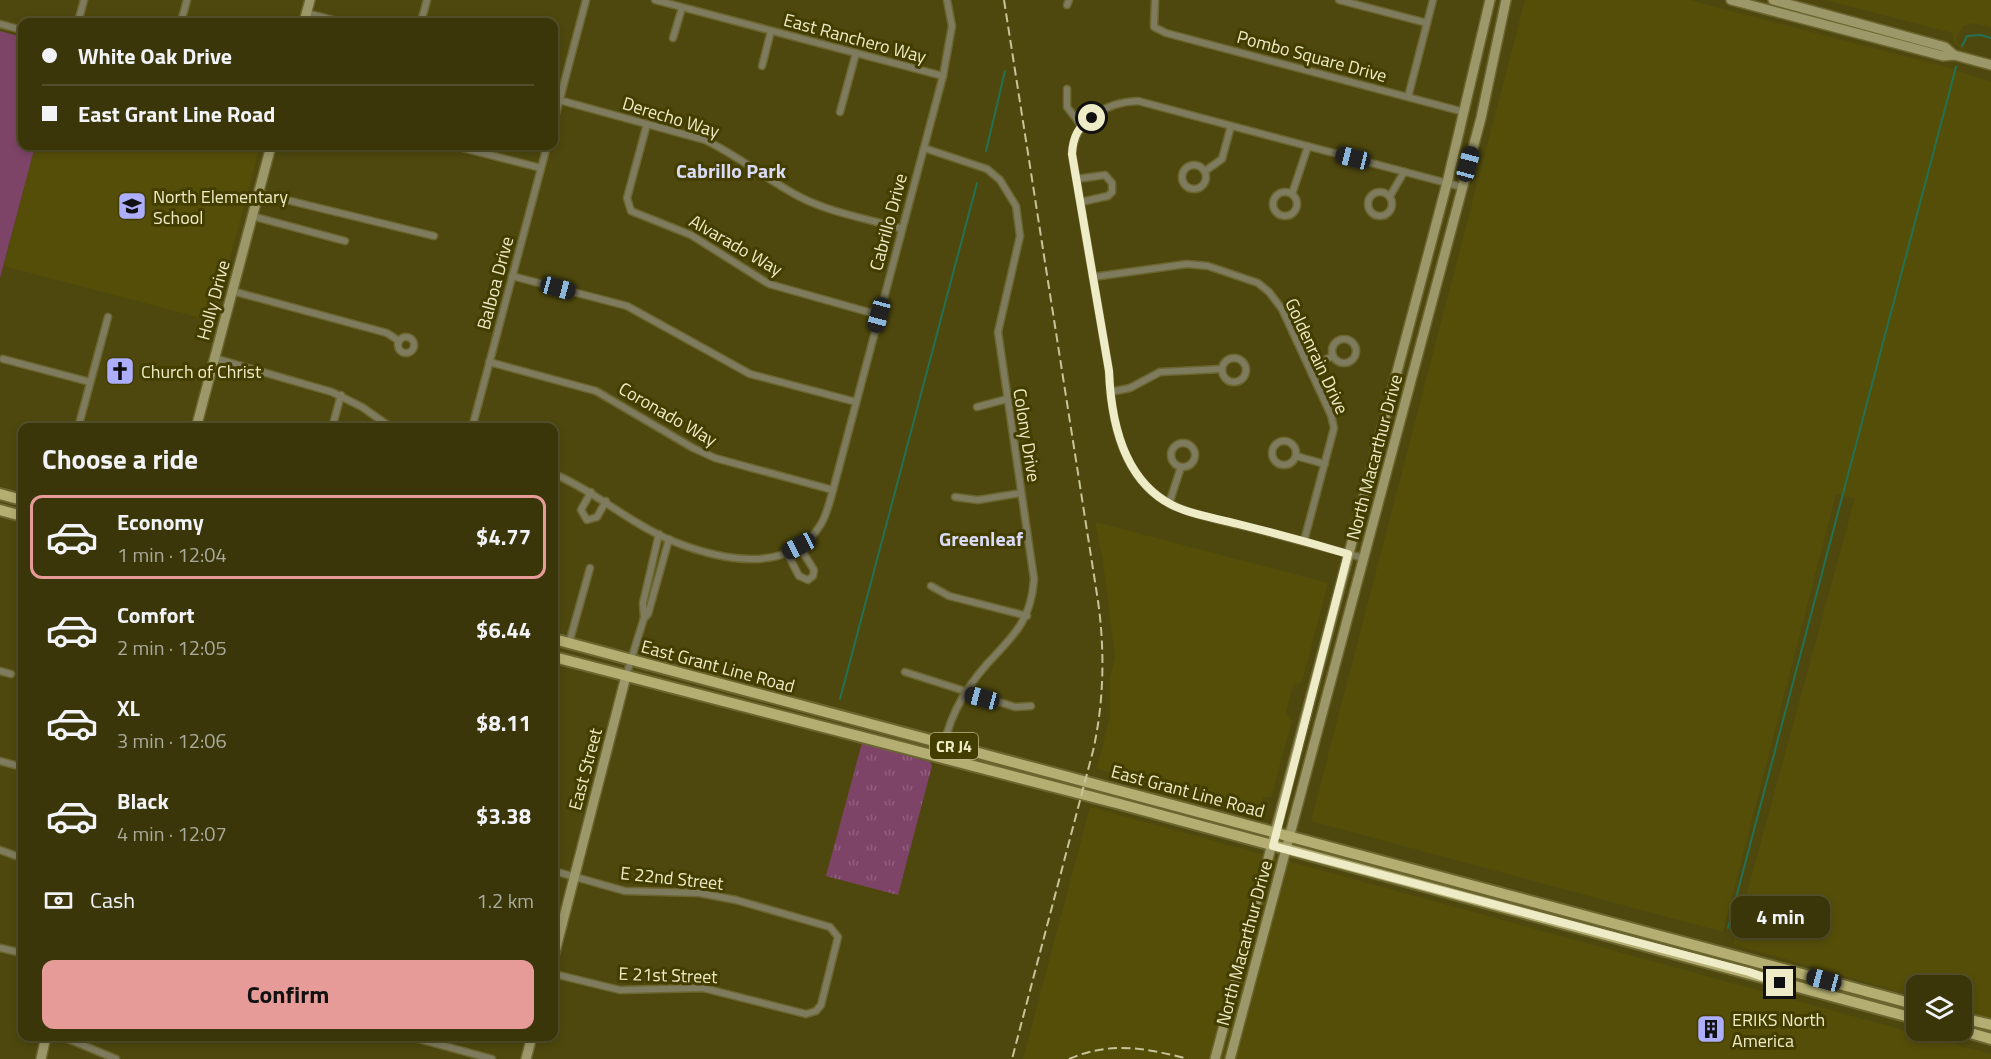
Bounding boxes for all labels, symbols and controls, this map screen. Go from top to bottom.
street label: East Ranchero Way [781,6,930,70]
street label: Pombo Square Drive [1234,23,1390,89]
text: White Oak Drive [78,39,232,73]
street label: Derecho Way [619,89,723,145]
text: East Grant Line Road [78,97,275,131]
route start [1078,104,1105,131]
car [1455,144,1481,184]
car [1333,145,1373,171]
district label: Cabrillo Park [676,155,787,186]
street label: Cabrillo Drive [862,170,914,274]
place label: North Elementary School [153,183,288,231]
school or university icon: North Elementary School [116,190,148,222]
street label: Alvarado Way [684,207,788,283]
street label: Balboa Drive [470,233,520,333]
street label: Holly Drive [189,257,237,343]
car [538,275,578,301]
street label: Goldenrain Drive [1278,294,1356,418]
car [866,295,892,335]
church icon: Church of Christ [104,355,136,387]
place label: Church of Christ [141,358,262,385]
street label: North Macarthur Drive [1339,371,1409,543]
street label: Coronado Way [614,375,722,453]
street label: Colony Drive [1006,386,1048,484]
text: Choose a ride [42,438,198,479]
text: Economy [117,505,204,539]
icon: car [45,510,99,564]
text: $4.77 [476,520,531,554]
district label: Greenleaf [939,523,1023,554]
car [779,530,819,562]
text: 1 min · 12:04 [117,539,227,570]
text: Comfort [117,598,195,632]
icon: car [45,603,99,657]
text: $6.44 [476,613,531,647]
text: 2 min · 12:05 [117,632,227,663]
street label: East Grant Line Road [638,633,798,699]
car [962,685,1002,711]
text: XL [117,691,140,725]
icon: car [45,696,99,750]
text: $8.11 [476,706,531,740]
street label: East Street [561,724,609,813]
text: 3 min · 12:06 [117,725,227,756]
road number: CR J4 [930,733,978,759]
street label: East Grant Line Road [1108,758,1268,824]
text: Black [117,784,169,818]
icon: car [45,789,99,843]
text: $3.38 [476,799,531,833]
text: 4 min · 12:07 [117,818,227,849]
street label: North Macarthur Drive [1209,857,1279,1029]
street label: E 22nd Street [619,859,726,897]
text: Cash [90,883,135,917]
icon: cash [42,884,75,917]
text: 1.2 km [477,885,534,916]
callout: 4 min [1730,896,1830,938]
text: 4 min [1756,901,1805,932]
button: Confirm [42,960,534,1029]
street label: E 21st Street [618,960,719,990]
car [1804,967,1844,993]
route end [1766,969,1793,996]
map controls [1906,975,1972,1041]
button: layers [1906,975,1972,1041]
place label: ERIKS North America [1732,1006,1825,1054]
building icon: ERIKS North America [1695,1013,1727,1045]

